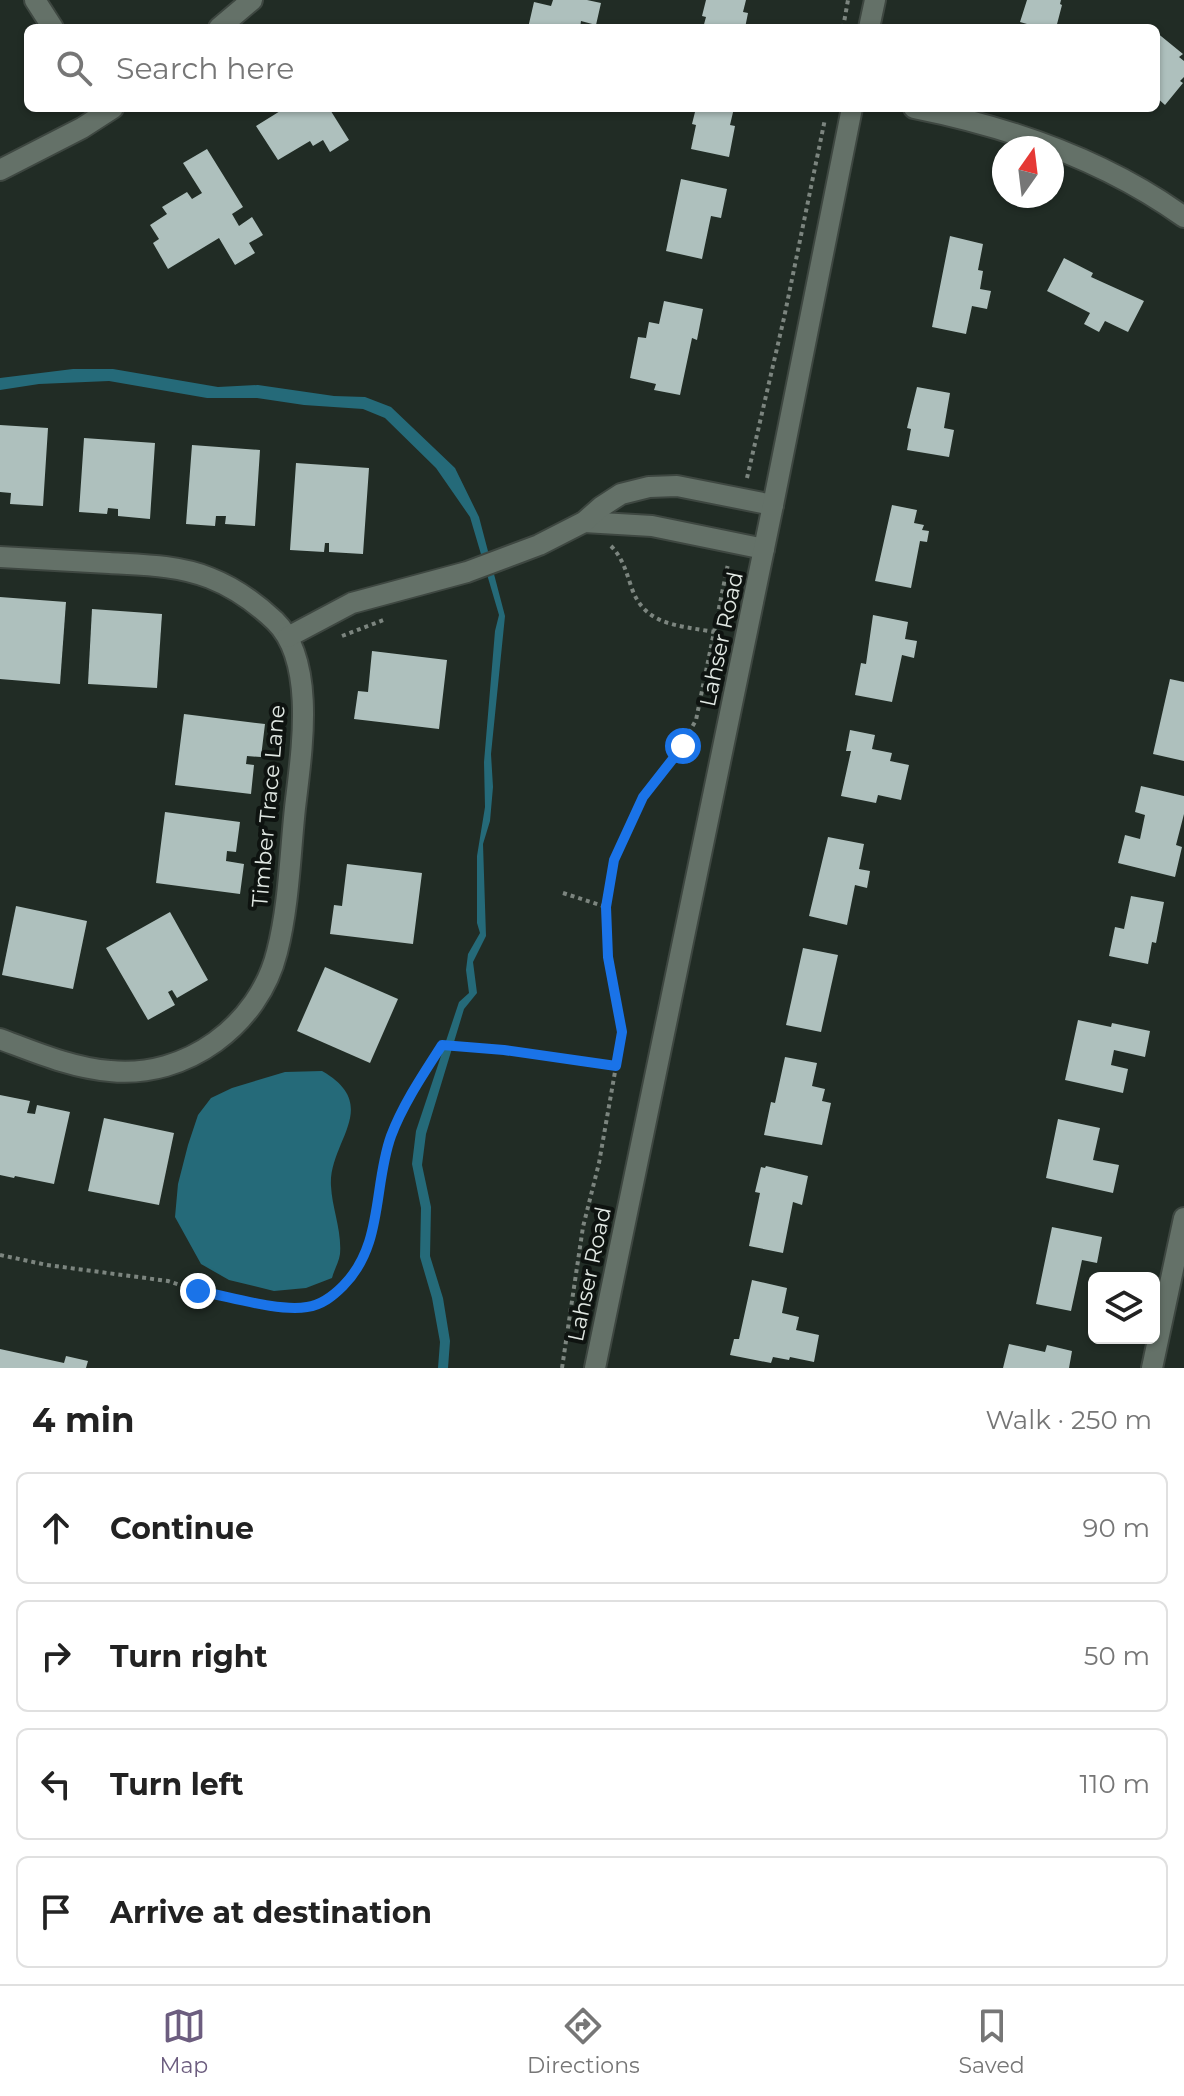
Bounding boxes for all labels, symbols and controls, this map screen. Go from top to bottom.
search box [24,24,1160,112]
icon: search [52,46,96,90]
text: Search here [116,50,294,87]
north arrow [992,136,1064,208]
street label: Lahser Road [694,569,749,709]
street label: Timber Trace Lane [246,704,291,908]
route start [665,728,701,764]
street label: Lahser Road [562,1204,617,1344]
map controls [1088,1272,1160,1344]
button: layers [1088,1272,1160,1344]
route end [180,1273,216,1309]
text: 4 min [32,1399,134,1441]
text: Walk · 250 m [985,1404,1152,1436]
icon: ahead [34,1506,78,1550]
text: Continue [110,1510,254,1547]
text: 90 m [1083,1512,1150,1544]
icon: right [34,1634,78,1678]
text: Turn right [110,1638,267,1675]
text: 50 m [1084,1640,1150,1672]
icon: left [34,1762,78,1806]
text: Turn left [110,1766,243,1803]
text: 110 m [1080,1768,1150,1800]
icon: arrive [34,1890,78,1934]
text: Arrive at destination [110,1894,432,1931]
tab: Map [159,2004,208,2079]
tab: Directions [527,2004,640,2079]
tab: Saved [959,2004,1025,2079]

